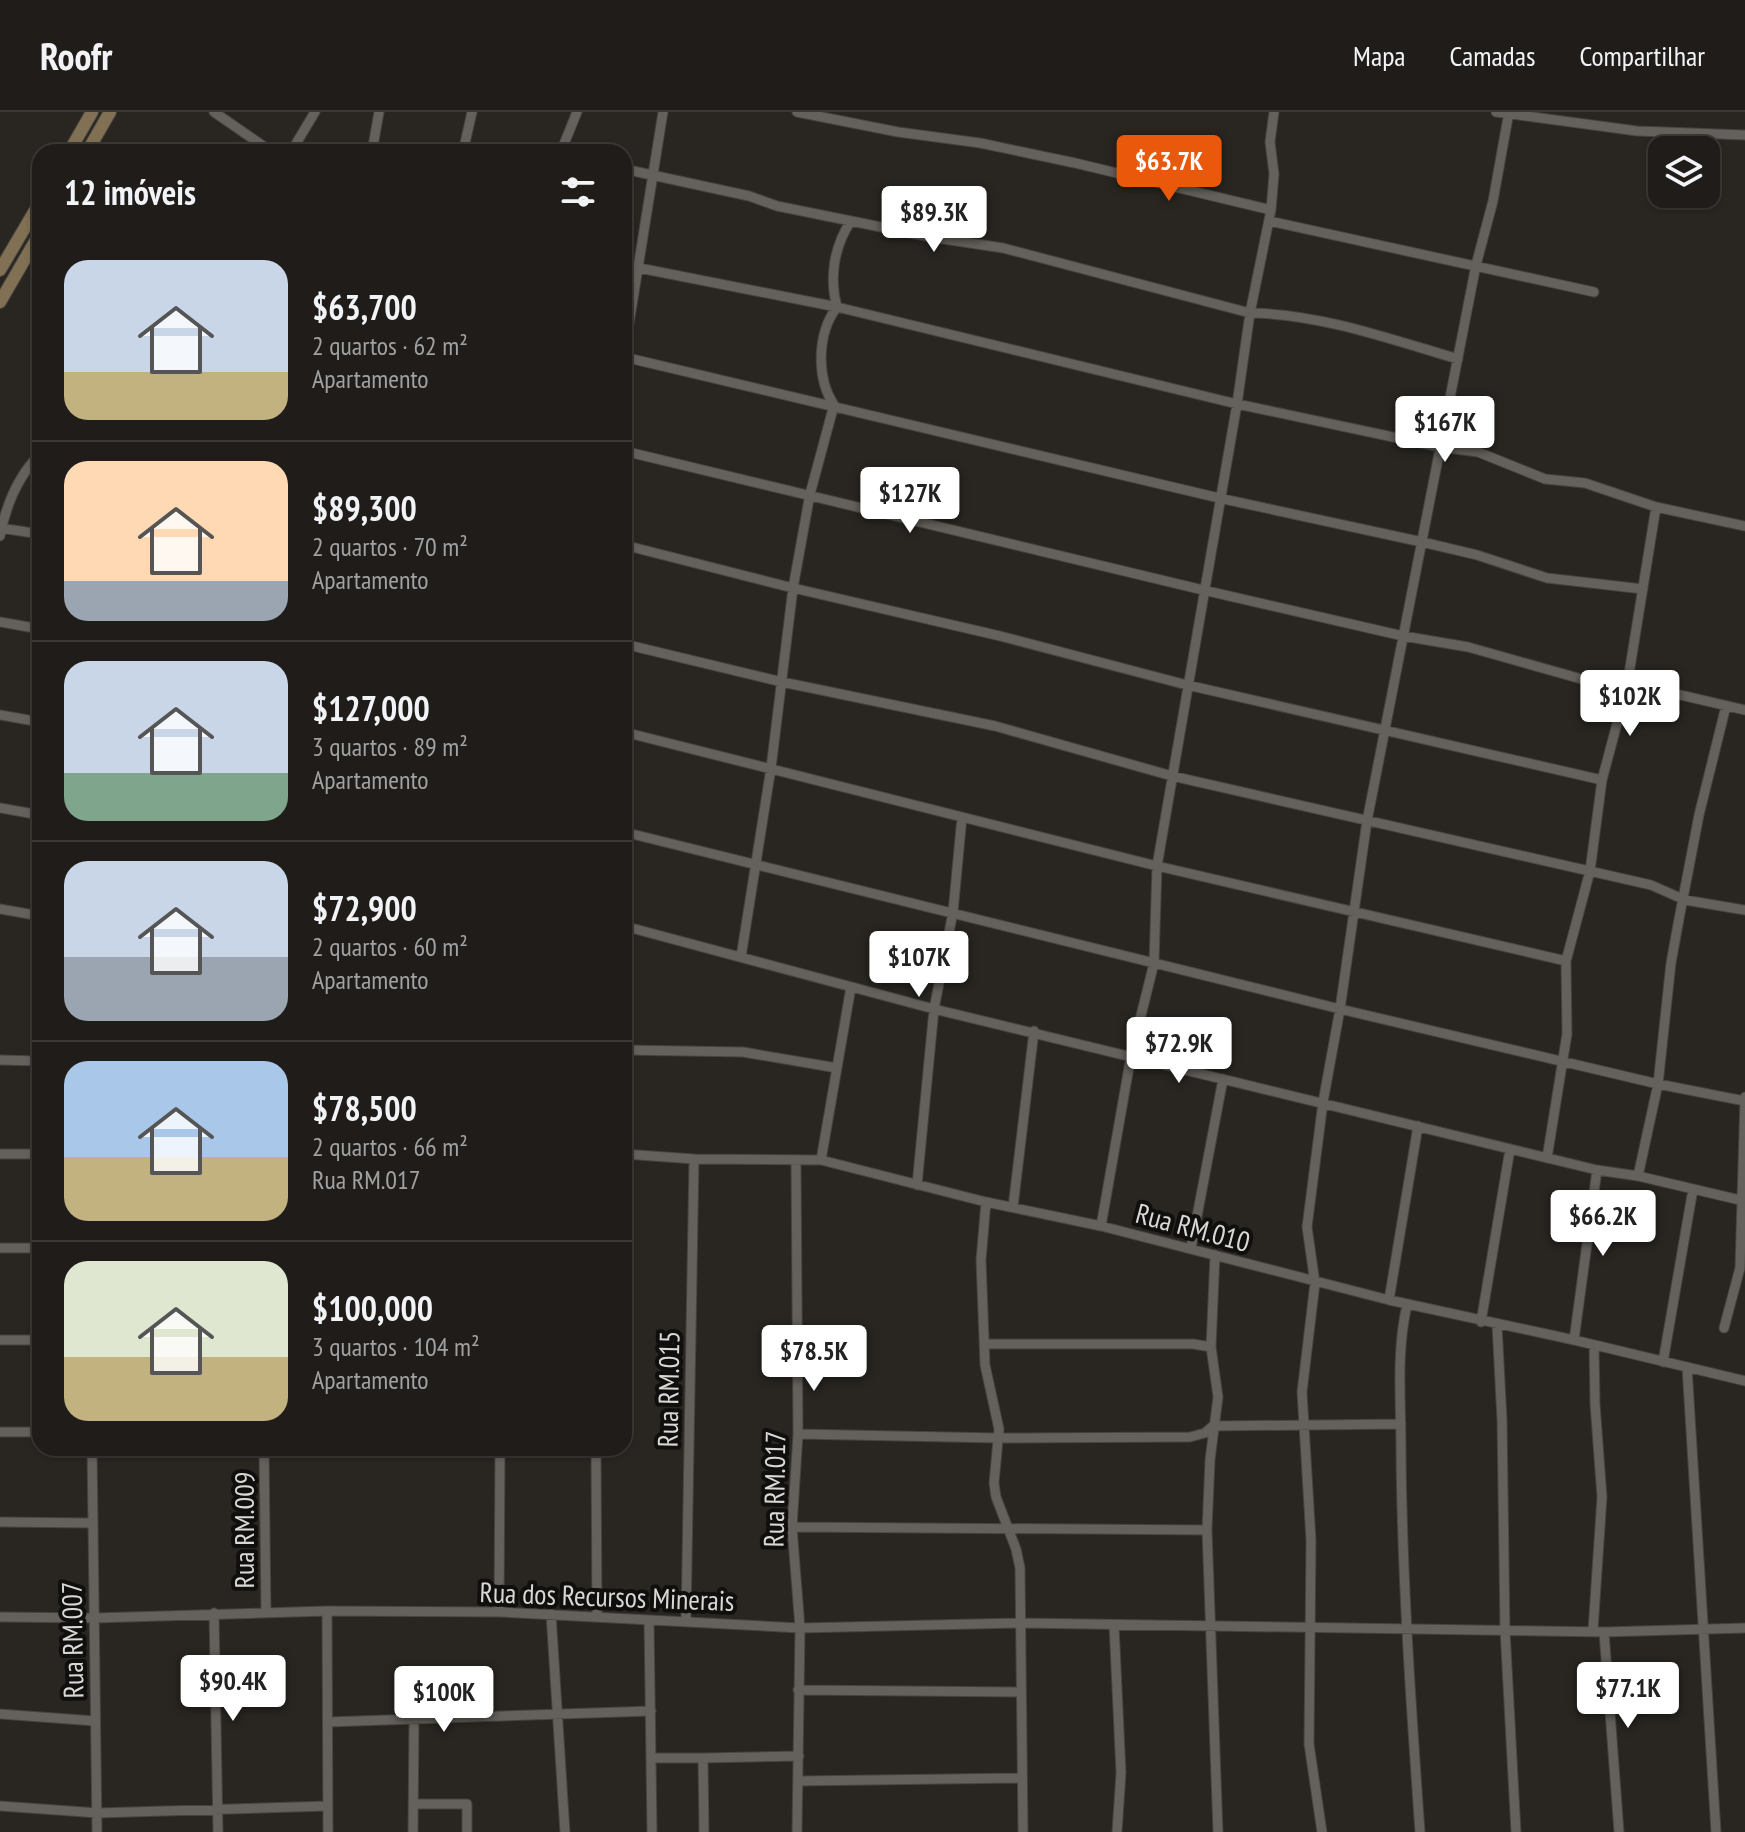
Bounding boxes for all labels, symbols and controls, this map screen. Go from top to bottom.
text: Roofr [40,31,112,80]
text: Mapa [1353,37,1406,74]
text: Camadas [1450,37,1535,74]
text: Compartilhar [1579,37,1705,74]
pin: $63.7K [1104,135,1234,203]
map controls [1648,136,1720,208]
button: layers [1648,136,1720,208]
text: $63.7K [1135,144,1203,177]
text: 12 imóveis [64,170,196,214]
icon: filters [556,170,600,214]
pin: $89.3K [869,186,999,254]
text: $89.3K [900,195,968,228]
text: $63,700 [312,285,417,329]
icon: home [128,292,224,388]
text: 2 quartos · 62 m² [312,329,468,362]
text: Apartamento [312,362,429,395]
pin: $167K [1389,396,1501,464]
text: $167K [1413,405,1477,438]
pin: $127K [854,467,966,535]
text: $127K [878,476,942,509]
text: $89,300 [312,486,417,530]
icon: home [128,493,224,589]
text: 2 quartos · 70 m² [312,530,468,563]
text: Apartamento [312,563,429,596]
pin: $102K [1574,670,1686,738]
text: $102K [1598,679,1662,712]
text: $127,000 [312,686,430,730]
icon: home [128,693,224,789]
text: 3 quartos · 89 m² [312,730,468,763]
text: Apartamento [312,763,429,796]
text: $72,900 [312,886,417,930]
icon: home [128,893,224,989]
text: 2 quartos · 60 m² [312,930,468,963]
pin: $107K [863,931,975,999]
text: $107K [887,940,951,973]
text: Apartamento [312,963,429,996]
pin: $72.9K [1114,1017,1244,1085]
text: $72.9K [1145,1026,1213,1059]
text: $78,500 [312,1086,417,1130]
icon: home [128,1093,224,1189]
text: 2 quartos · 66 m² [312,1130,468,1163]
text: Rua RM.017 [312,1163,420,1196]
pin: $66.2K [1538,1190,1668,1258]
street label: Rua RM.010 [1132,1194,1254,1260]
text: $66.2K [1569,1199,1637,1232]
text: $100,000 [312,1286,433,1330]
icon: home [128,1293,224,1389]
pin: $78.5K [749,1325,879,1393]
text: 3 quartos · 104 m² [312,1330,480,1363]
street label: Rua RM.015 [648,1330,688,1448]
text: $78.5K [780,1334,848,1367]
text: Apartamento [312,1363,429,1396]
street label: Rua RM.017 [754,1430,794,1548]
street label: Rua RM.009 [225,1472,262,1588]
street label: Rua dos Recursos Minerais [479,1573,735,1619]
street label: Rua RM.007 [52,1581,92,1699]
pin: $90.4K [168,1655,298,1723]
pin: $77.1K [1563,1662,1693,1730]
text: $90.4K [199,1664,267,1697]
pin: $100K [388,1666,500,1734]
text: $77.1K [1595,1671,1661,1704]
text: $100K [412,1675,476,1708]

